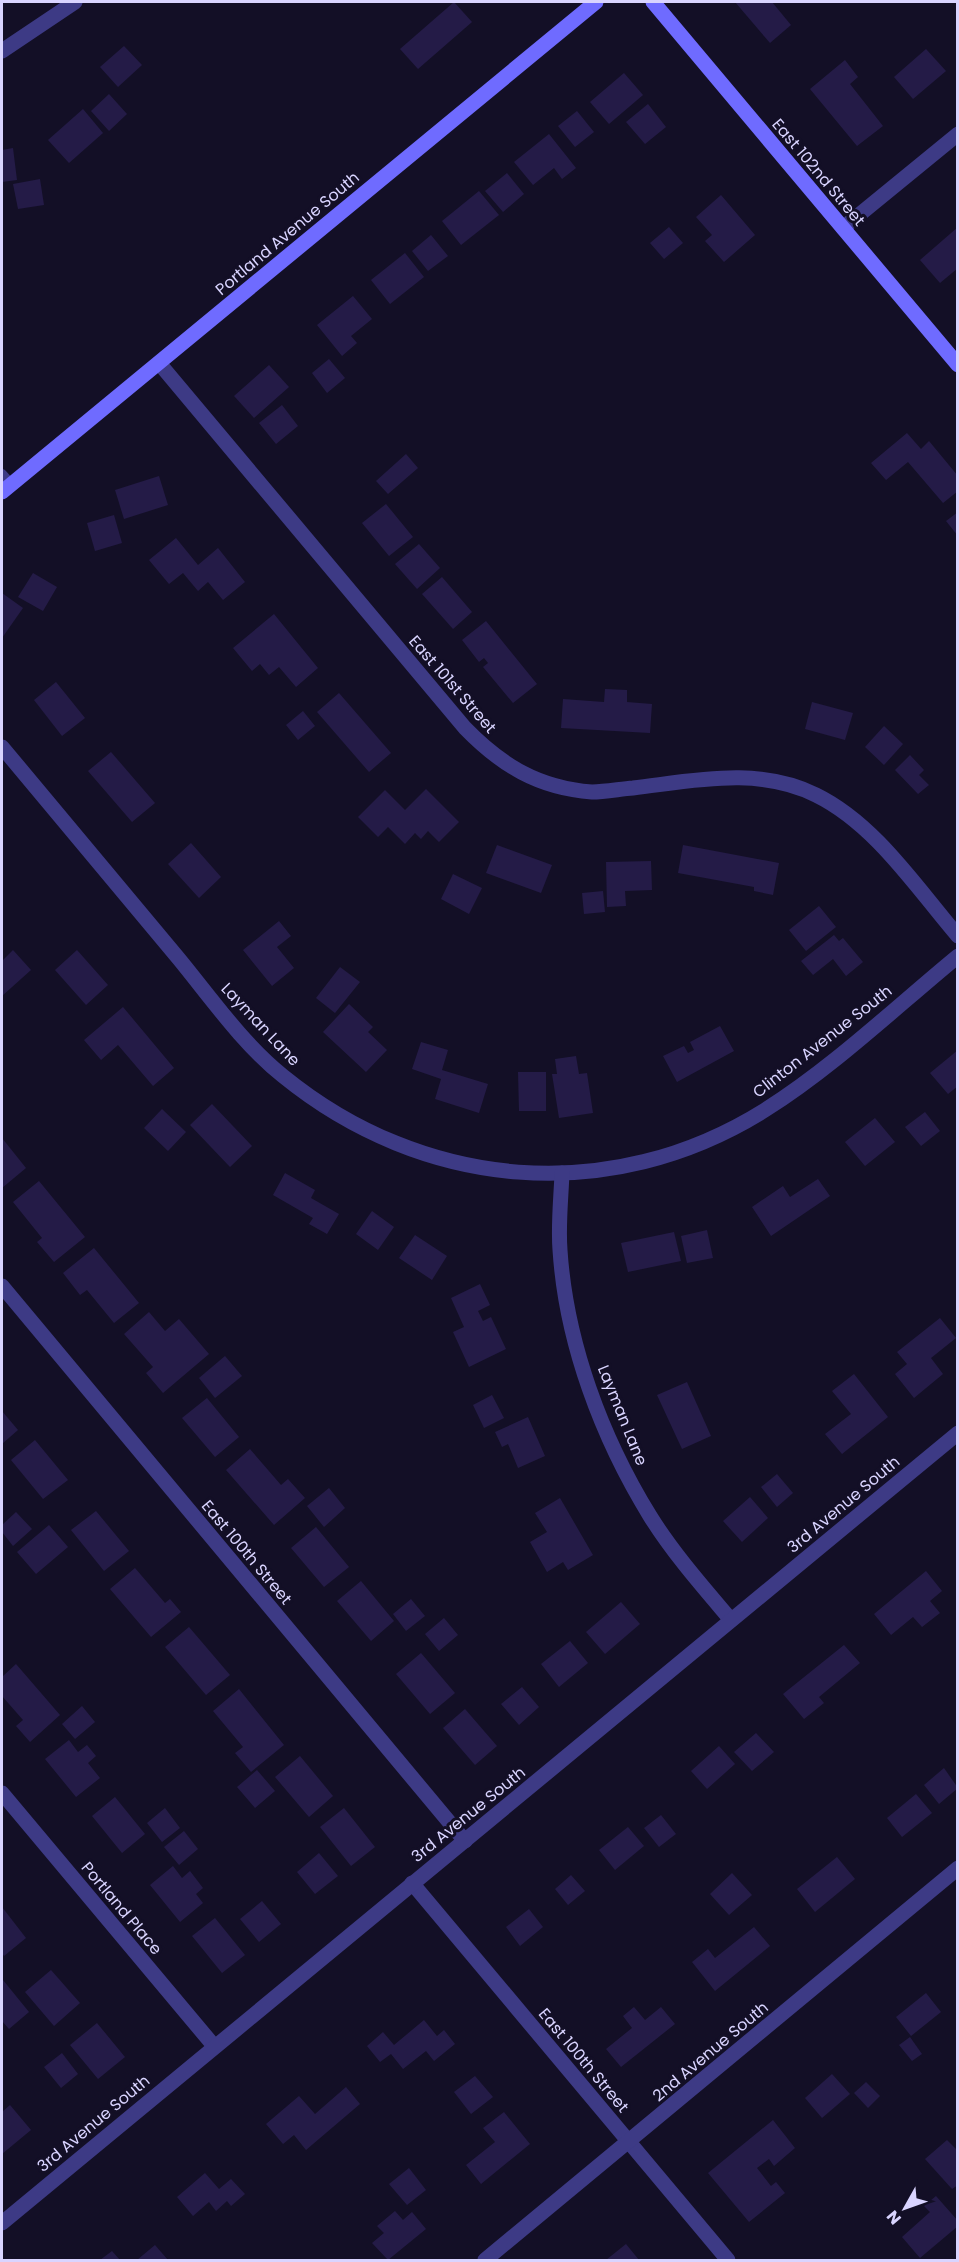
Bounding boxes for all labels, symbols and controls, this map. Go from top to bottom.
street label: East 102nd Street [767,114,871,231]
street label: Portland Avenue South [210,166,364,301]
street label: East 101st Street [404,630,502,738]
street label: Layman Lane [216,978,305,1071]
street label: Clinton Avenue South [748,980,897,1103]
street label: Layman Lane [592,1362,653,1469]
street label: 3rd Avenue South [782,1450,905,1558]
street label: East 100th Street [196,1495,297,1610]
street label: 3rd Avenue South [406,1761,530,1868]
street label: Portland Place [76,1857,167,1960]
street label: 2nd Avenue South [647,1996,773,2107]
street label: East 100th Street [533,2003,634,2118]
street label: 3rd Avenue South [32,2069,155,2177]
north arrow [875,2178,935,2238]
text: N [881,2205,907,2229]

